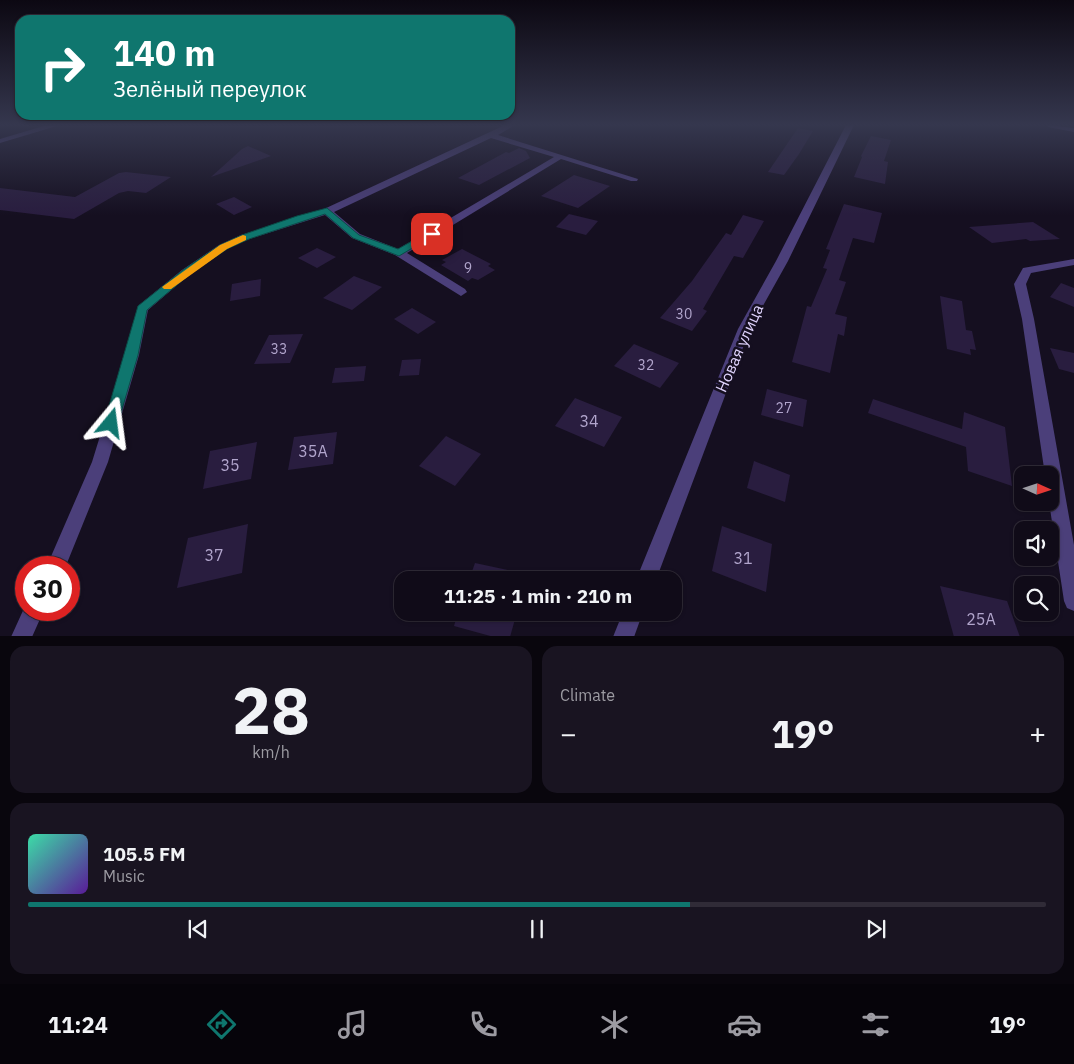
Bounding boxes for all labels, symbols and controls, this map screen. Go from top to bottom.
text: 140 m [113,30,216,76]
icon: right [30,35,95,100]
text: Зелёный переулок [113,74,307,103]
pin [411,213,453,255]
icon: arrive [418,220,446,248]
house number: 9 [464,259,472,277]
street label: Новая улица [711,300,768,395]
house number: 30 [676,305,692,323]
house number: 33 [271,340,287,358]
house number: 32 [638,356,654,374]
position arrow [84,396,136,448]
house number: 27 [776,399,792,417]
house number: 34 [579,411,599,431]
house number: 35А [298,441,328,461]
house number: 35 [220,455,240,475]
north arrow [1014,466,1059,511]
map controls [1014,466,1059,621]
button: sound [1014,521,1059,566]
house number: 37 [204,545,224,565]
house number: 31 [733,548,753,568]
speed limit sign: 30 [15,556,80,621]
button: search [1014,576,1059,621]
text: 11:25 · 1 min · 210 m [444,584,632,608]
house number: 25А [966,609,996,629]
text: 28 [232,667,310,752]
text: Climate [560,685,615,705]
text: 19° [771,709,835,758]
text: − [560,715,577,752]
text: + [1029,715,1046,752]
text: km/h [252,742,290,762]
text: 105.5 FM [103,842,186,866]
text: Music [103,866,145,886]
icon: previous [184,915,212,943]
icon: pause [523,915,551,943]
icon: next [862,915,890,943]
icon: directions [204,1007,239,1042]
icon: music [335,1007,370,1042]
icon: phone [466,1007,501,1042]
icon: climate [597,1007,632,1042]
icon: car [727,1007,762,1042]
icon: filters [858,1007,893,1042]
text: 11:24 [48,1010,108,1039]
text: 19° [989,1010,1026,1039]

